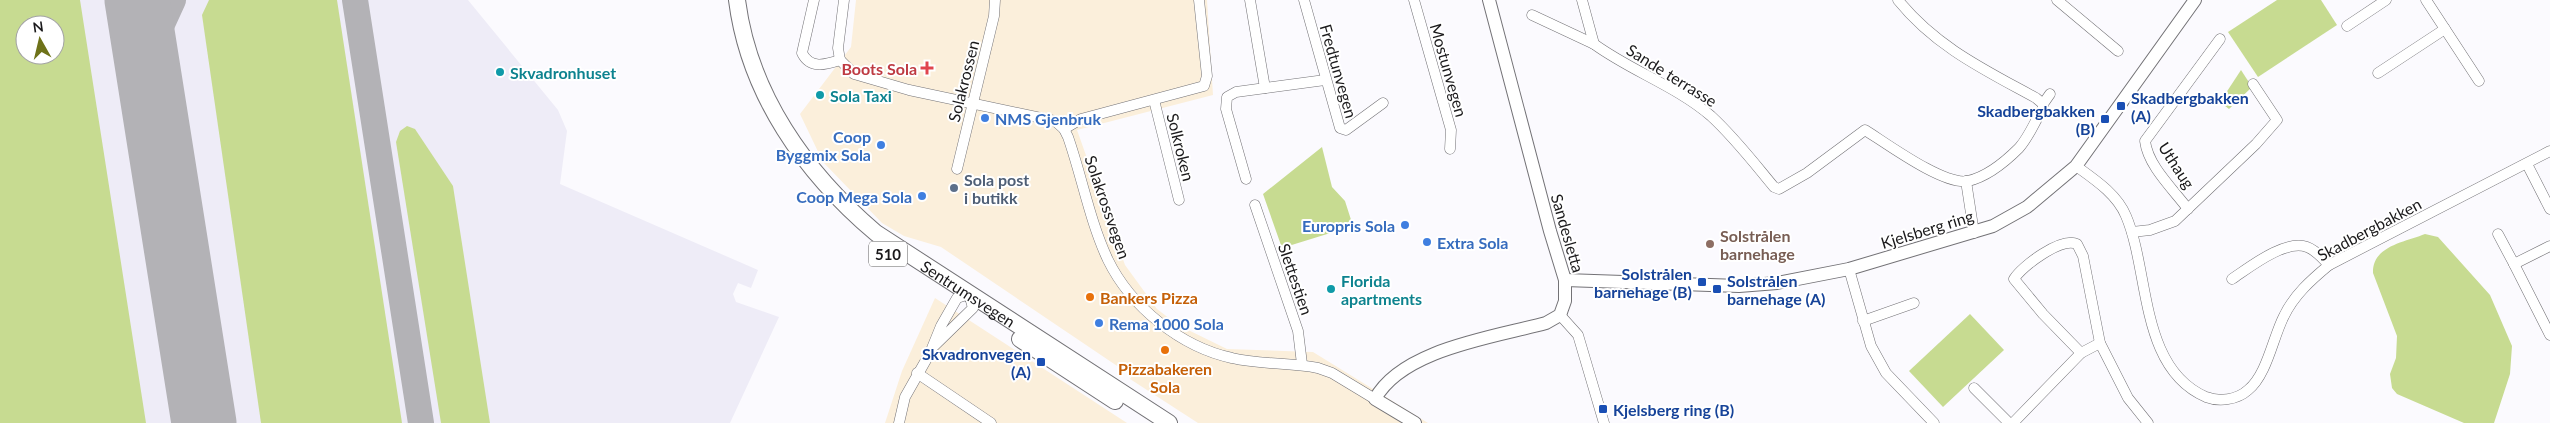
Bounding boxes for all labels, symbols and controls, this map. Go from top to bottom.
north arrow [15,15,65,65]
text: N [32,17,45,36]
street label: Mostunvegen [1427,21,1471,119]
street label: Fredtunvegen [1317,22,1361,120]
street label: Solakrossen [944,38,982,124]
street label: Sande terrasse [1623,40,1721,110]
place label: Boots Sola [841,59,917,78]
marker: Boots Sola [921,62,933,74]
place label: Skvadronhuset [510,63,616,82]
marker: Skvadronhuset [494,66,506,78]
place label: Sola Taxi [830,86,892,105]
place label: Skadbergbakken (A) [2131,88,2249,125]
marker: Sola Taxi [814,89,826,101]
marker: Skadbergbakken (A) [2115,100,2127,112]
place label: Skadbergbakken (B) [1977,101,2095,138]
place label: NMS Gjenbruk [995,109,1101,128]
street label: Solkroken [1163,111,1199,183]
marker: NMS Gjenbruk [979,112,991,124]
marker: Skadbergbakken (B) [2099,113,2111,125]
place label: Coop Byggmix Sola [776,127,871,164]
street label: Uthaug [2155,138,2199,192]
marker: Coop Byggmix Sola [875,139,887,151]
street label: Solakrossvegen [1081,153,1135,261]
place label: Sola post i butikk [964,170,1029,207]
marker: Sola post i butikk [948,182,960,194]
place label: Coop Mega Sola [796,187,912,206]
marker: Coop Mega Sola [916,190,928,202]
street label: Sandesletta [1548,192,1588,274]
street label: Skadbergbakken [2314,194,2424,264]
street label: Kjelsberg ring [1878,206,1976,252]
place label: Europris Sola [1302,216,1395,235]
marker: Europris Sola [1399,219,1411,231]
place label: Solstrålen barnehage [1720,226,1795,263]
place label: Extra Sola [1437,233,1508,252]
marker: Extra Sola [1421,236,1433,248]
marker: Solstrålen barnehage [1704,238,1716,250]
street label: Slettestien [1275,241,1317,317]
road number: 510 [869,242,907,266]
street label: Sentrumsvegen [918,256,1019,331]
place label: Solstrålen barnehage (B) [1594,264,1692,301]
place label: Florida apartments [1341,271,1422,308]
place label: Solstrålen barnehage (A) [1727,271,1826,308]
marker: Solstrålen barnehage (B) [1696,276,1708,288]
marker: Florida apartments [1325,283,1337,295]
marker: Solstrålen barnehage (A) [1711,283,1723,295]
place label: Bankers Pizza [1100,288,1198,307]
marker: Bankers Pizza [1084,291,1096,303]
place label: Rema 1000 Sola [1109,314,1224,333]
marker: Rema 1000 Sola [1093,317,1105,329]
place label: Skvadronvegen (A) [922,344,1031,381]
marker: Pizzabakeren Sola [1159,344,1171,356]
marker: Skvadronvegen (A) [1035,356,1047,368]
place label: Pizzabakeren Sola [1118,359,1212,396]
place label: Kjelsberg ring (B) [1613,400,1734,419]
marker: Kjelsberg ring (B) [1597,403,1609,415]

